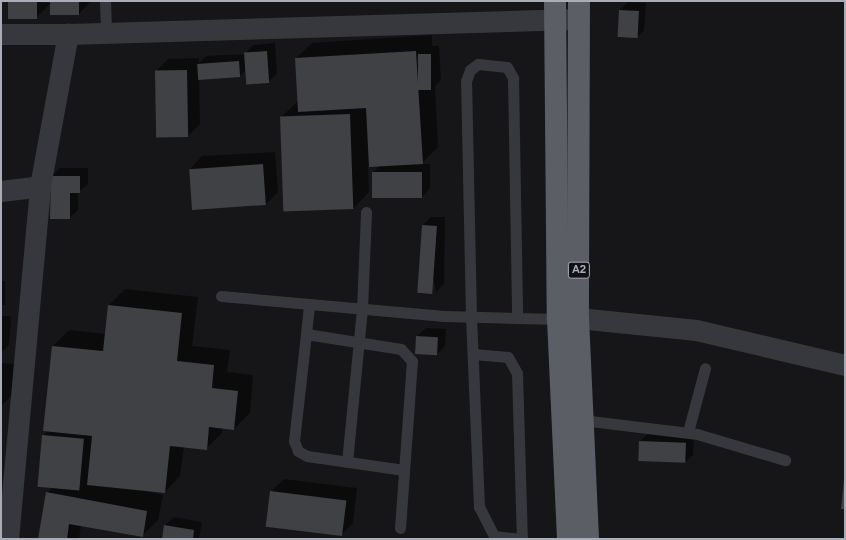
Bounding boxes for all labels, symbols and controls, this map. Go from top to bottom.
road number: A2 [567,261,591,279]

